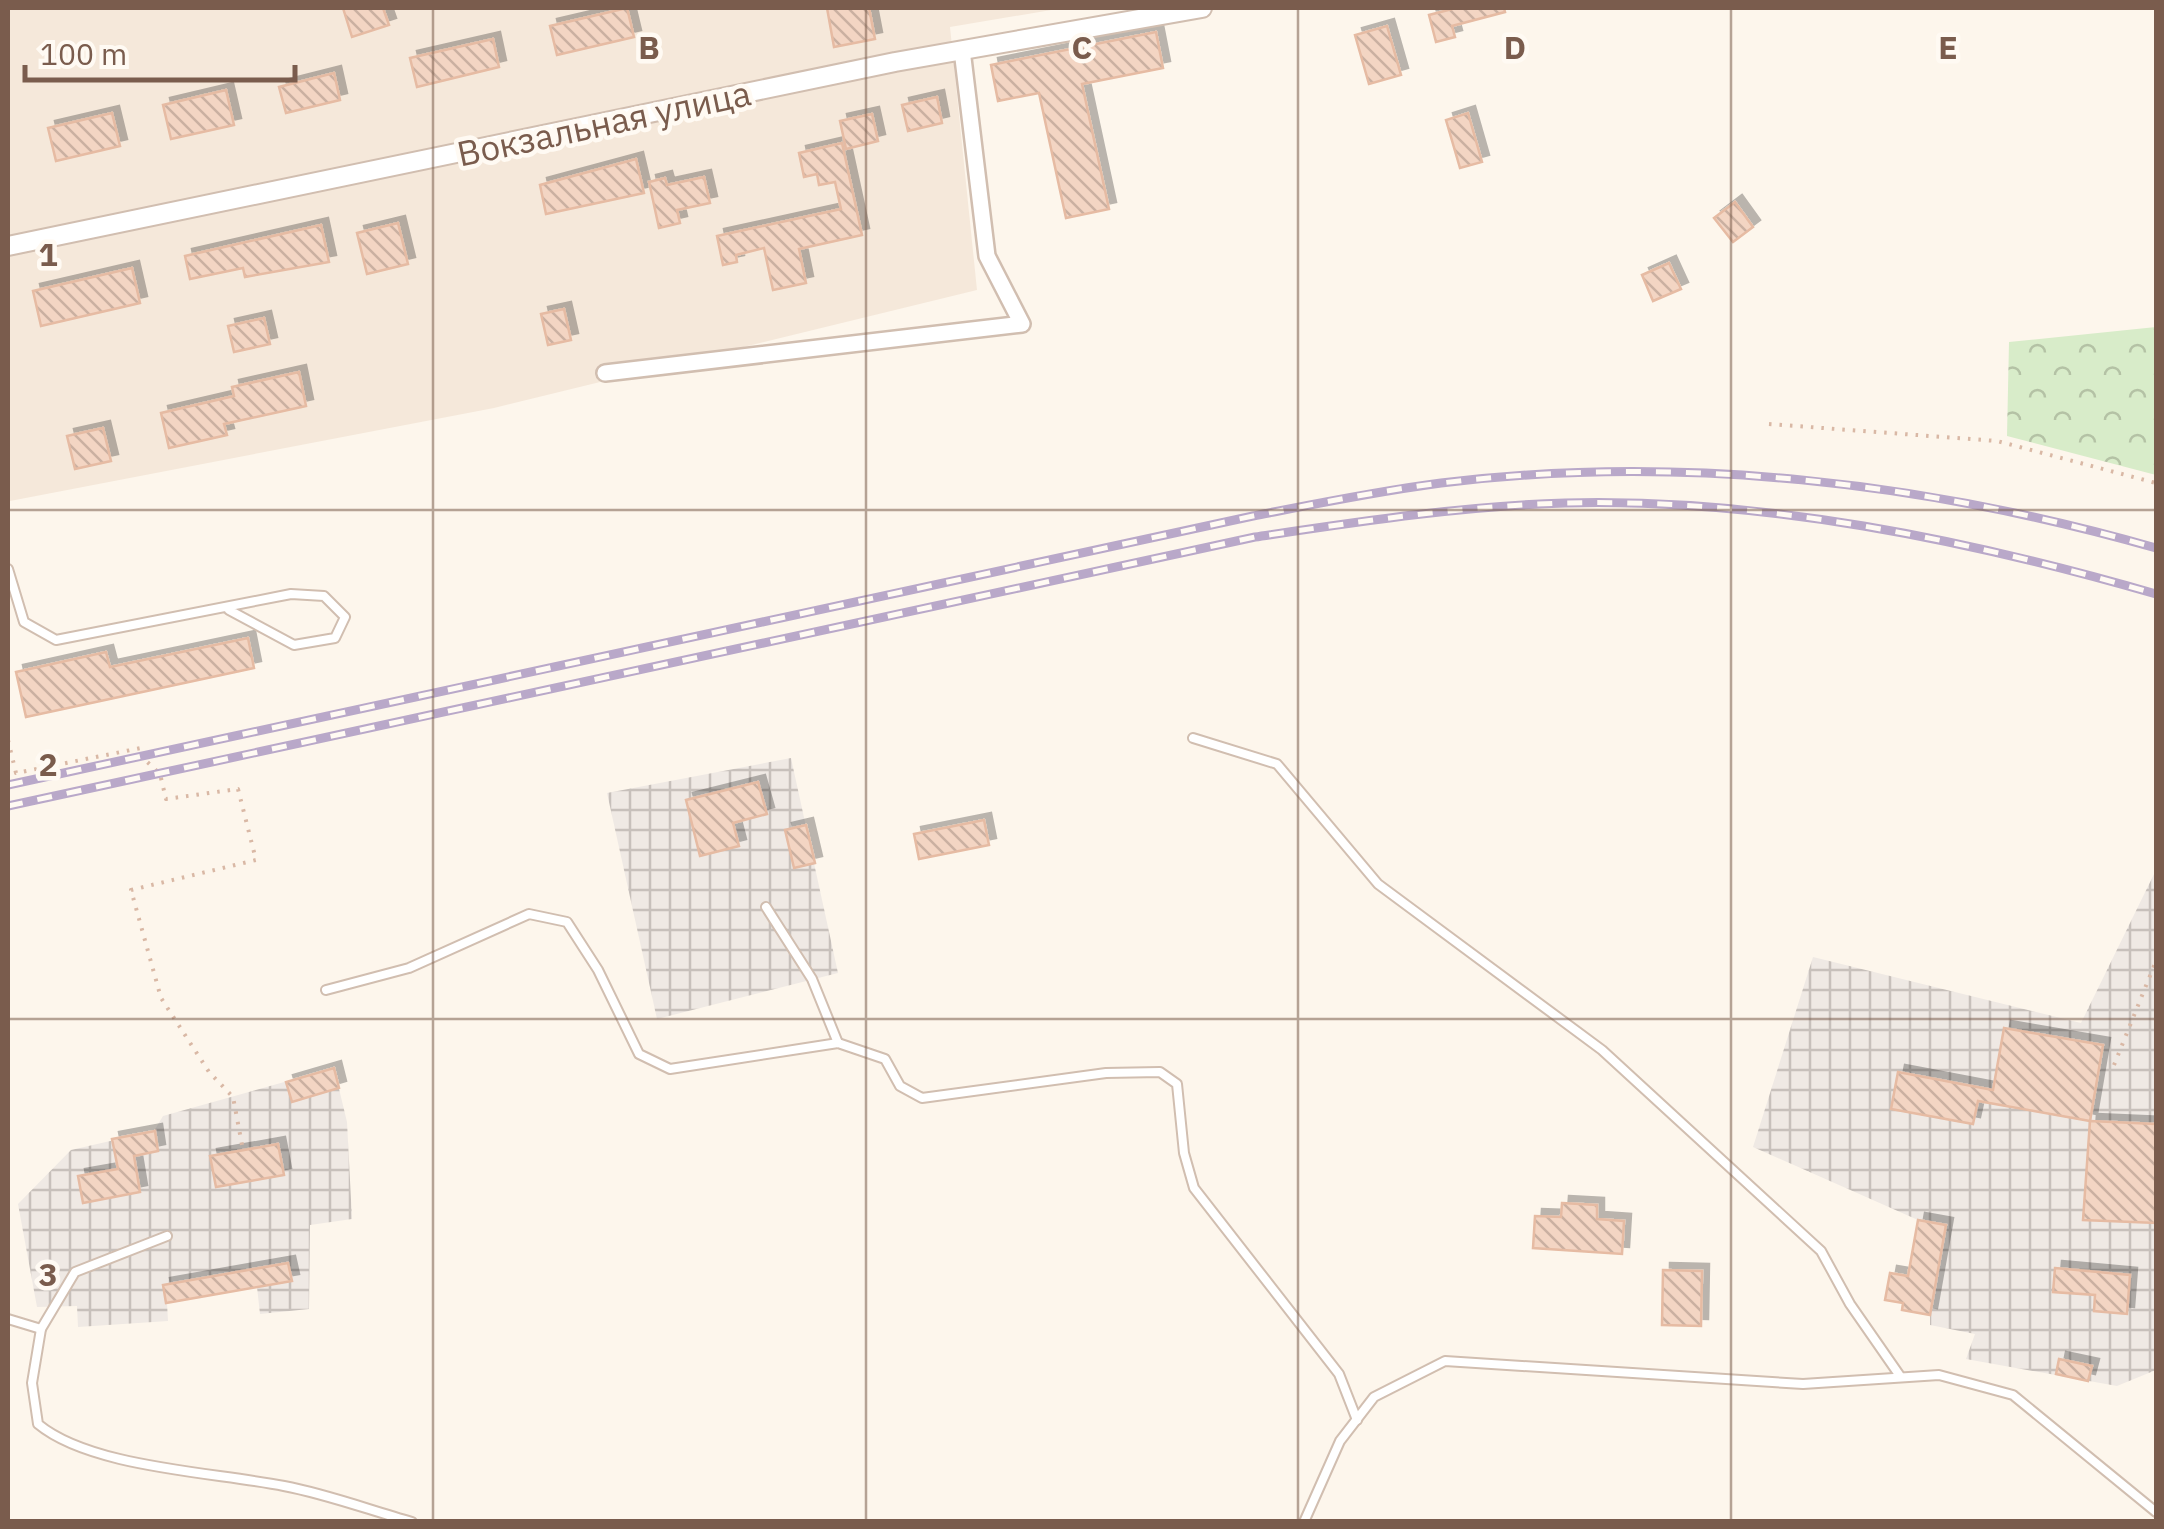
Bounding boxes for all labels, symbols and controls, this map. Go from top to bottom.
scale bar [25,20,295,82]
text: B [638,26,660,68]
text: C [1072,26,1092,68]
text: D [1504,26,1526,68]
text: E [1938,26,1958,68]
text: 100 m [40,34,127,73]
street label: Вокзальная улица [453,69,755,177]
text: 1 [38,233,58,275]
text: 2 [38,743,58,785]
text: 3 [38,1253,58,1295]

